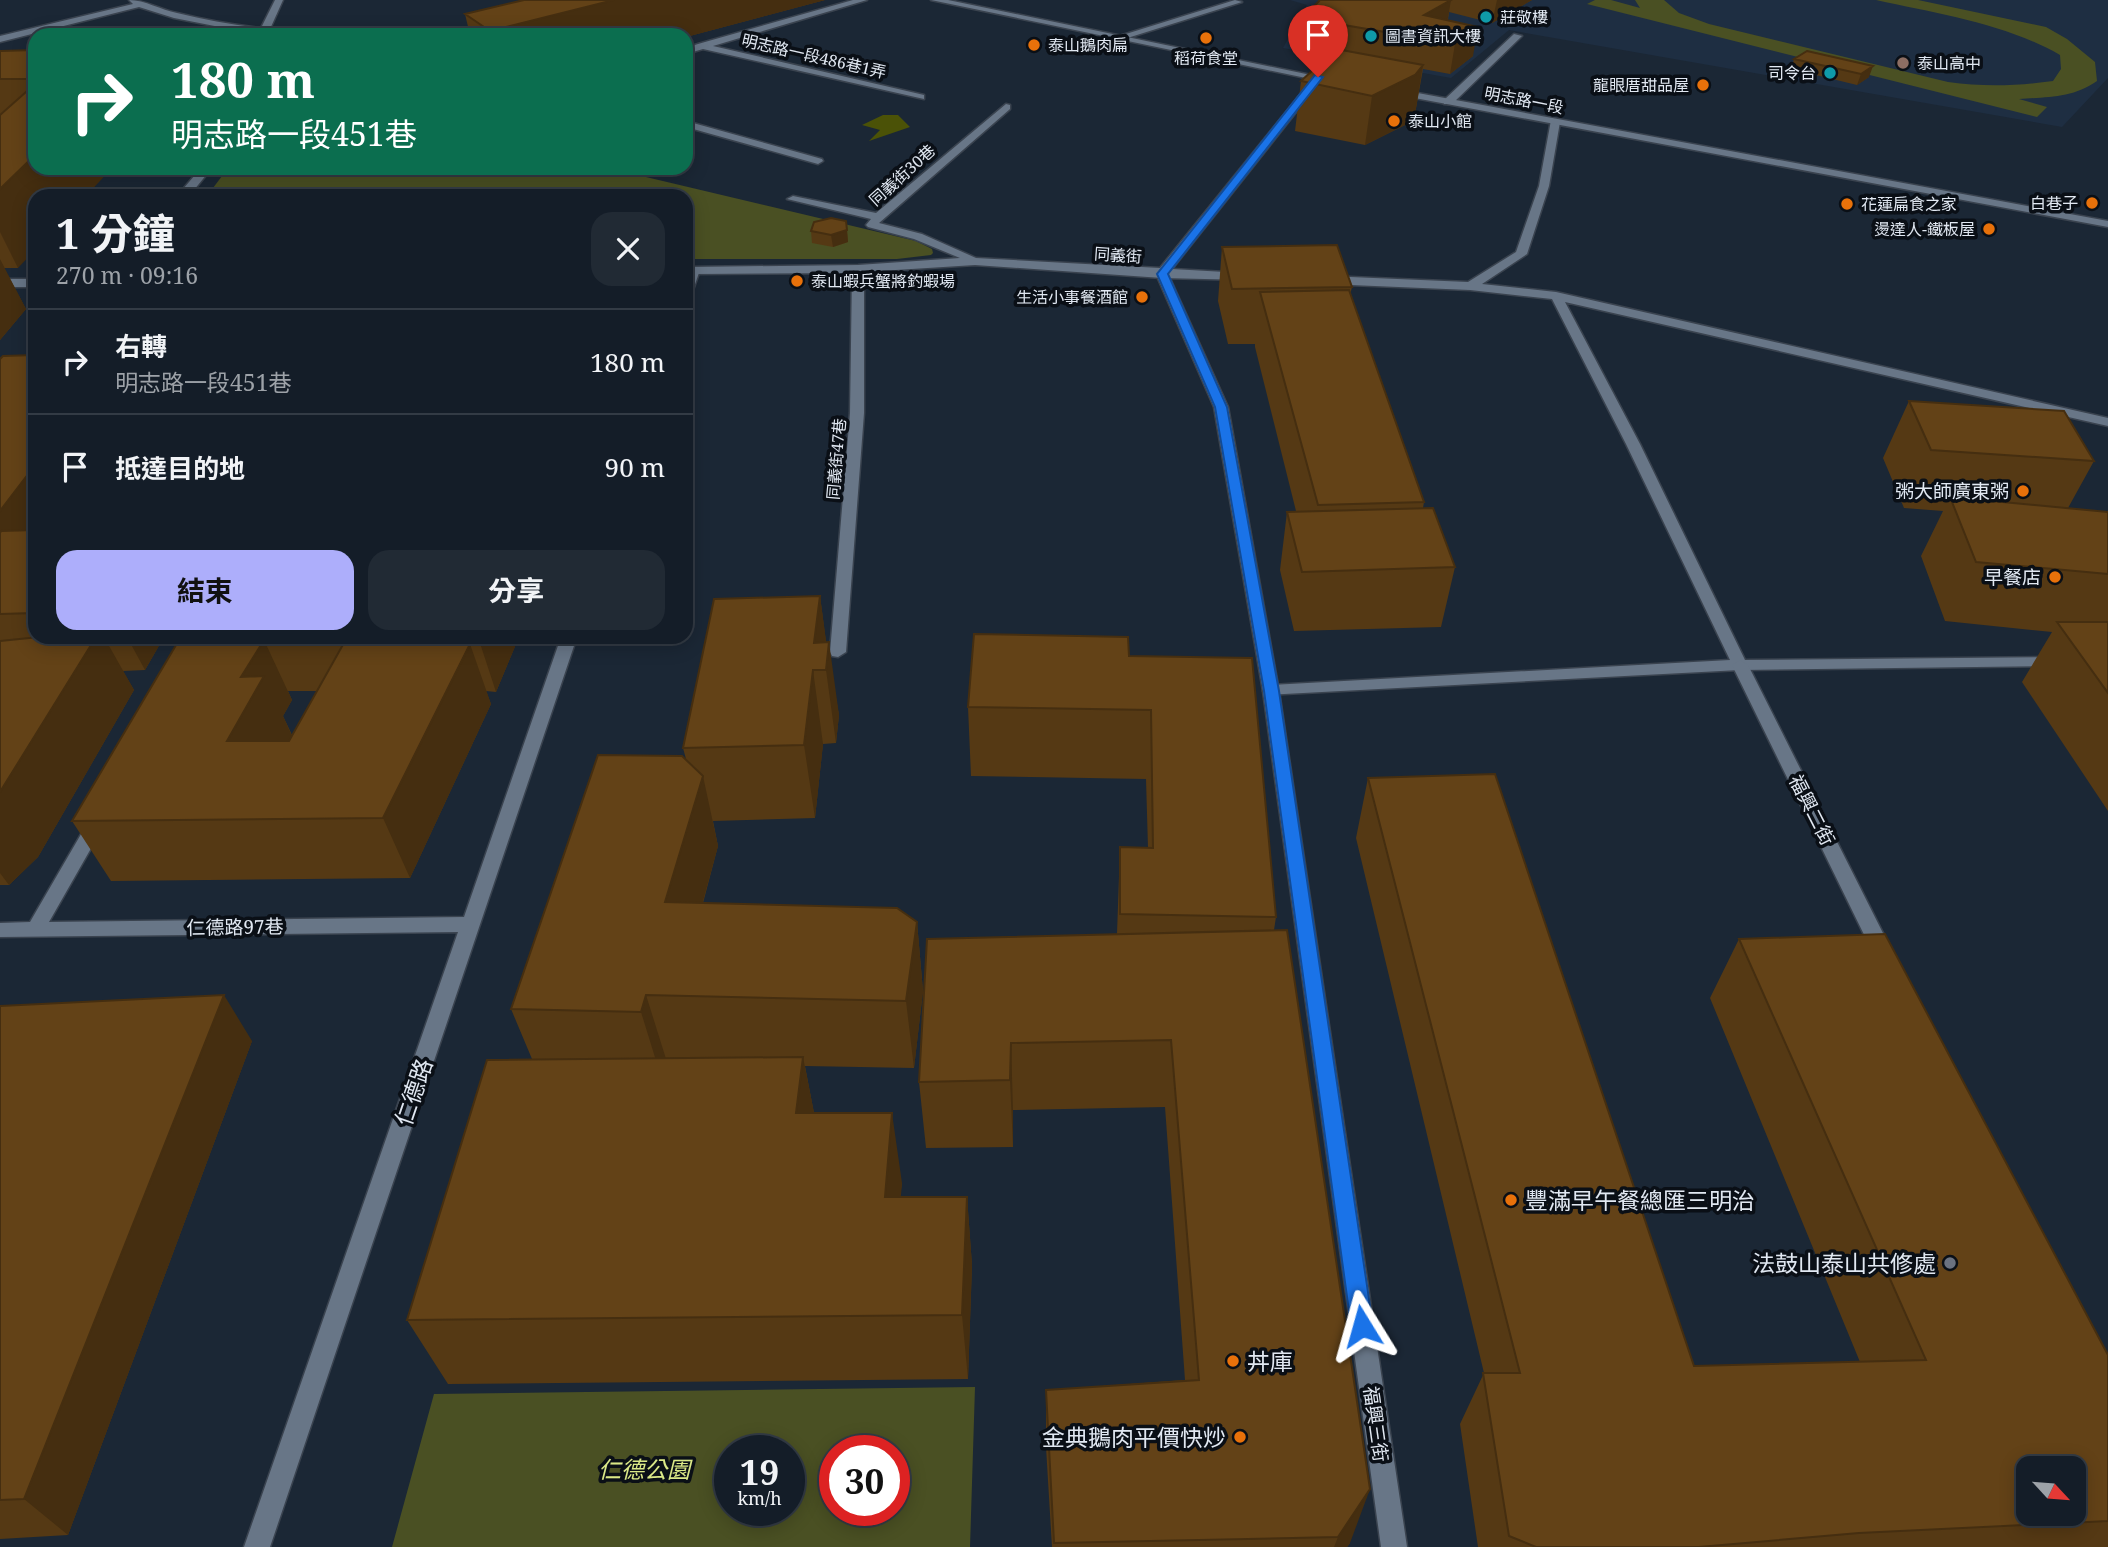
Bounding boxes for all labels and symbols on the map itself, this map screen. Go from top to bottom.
pin [1288,5,1348,77]
place label: 莊敬樓 [1500,6,1548,28]
marker: 莊敬樓 [1478,9,1494,25]
place label: 圖書資訊大樓 [1385,25,1481,47]
marker: 圖書資訊大樓 [1363,28,1379,44]
street label: 明志路一段486巷1弄 [740,29,888,83]
marker: 稻荷食堂 [1198,30,1214,46]
place label: 泰山鵝肉扁 [1048,34,1128,56]
marker: 泰山鵝肉扁 [1026,37,1042,53]
place label: 稻荷食堂 [1174,47,1238,69]
place label: 泰山高中 [1917,52,1981,74]
marker: 泰山高中 [1895,55,1911,71]
place label: 司令台 [1768,62,1816,84]
marker: 司令台 [1822,65,1838,81]
place label: 龍眼厝甜品屋 [1593,74,1689,96]
marker: 龍眼厝甜品屋 [1695,77,1711,93]
street label: 明志路一段 [1483,82,1565,118]
place label: 泰山小館 [1408,110,1472,132]
marker: 泰山小館 [1386,113,1402,129]
street label: 同義街30巷 [864,139,940,211]
place label: 白巷子 [2030,192,2078,214]
place label: 花蓮扁食之家 [1861,193,1957,215]
marker: 白巷子 [2084,195,2100,211]
marker: 花蓮扁食之家 [1839,196,1855,212]
place label: 燙達人-鐵板屋 [1874,218,1975,240]
marker: 燙達人-鐵板屋 [1981,221,1997,237]
street label: 同義街 [1093,242,1143,268]
place label: 泰山蝦兵蟹將釣蝦場 [811,270,955,292]
marker: 泰山蝦兵蟹將釣蝦場 [789,273,805,289]
place label: 生活小事餐酒館 [1016,286,1128,308]
marker: 生活小事餐酒館 [1134,289,1150,305]
street label: 同義街47巷 [821,417,851,501]
place label: 粥大師廣東粥 [1895,478,2009,504]
marker: 粥大師廣東粥 [2015,483,2031,499]
place label: 早餐店 [1984,564,2041,590]
marker: 早餐店 [2047,569,2063,585]
street label: 福興二街 [1783,770,1841,850]
street label: 仁德路97巷 [186,913,284,941]
street label: 仁德路 [387,1054,439,1130]
place label: 豐滿早午餐總匯三明治 [1525,1184,1755,1216]
marker: 豐滿早午餐總匯三明治 [1503,1192,1519,1208]
place label: 法鼓山泰山共修處 [1752,1247,1936,1279]
marker: 法鼓山泰山共修處 [1942,1255,1958,1271]
position arrow [1325,1289,1399,1363]
place label: 丼庫 [1247,1345,1293,1377]
marker: 丼庫 [1225,1353,1241,1369]
street label: 福興三街 [1358,1385,1394,1463]
place label: 金典鵝肉平價快炒 [1042,1421,1226,1453]
marker: 金典鵝肉平價快炒 [1232,1429,1248,1445]
speed limit sign: 30 [819,1435,910,1526]
park label: 仁德公園 [598,1453,693,1485]
north arrow [2016,1456,2086,1526]

